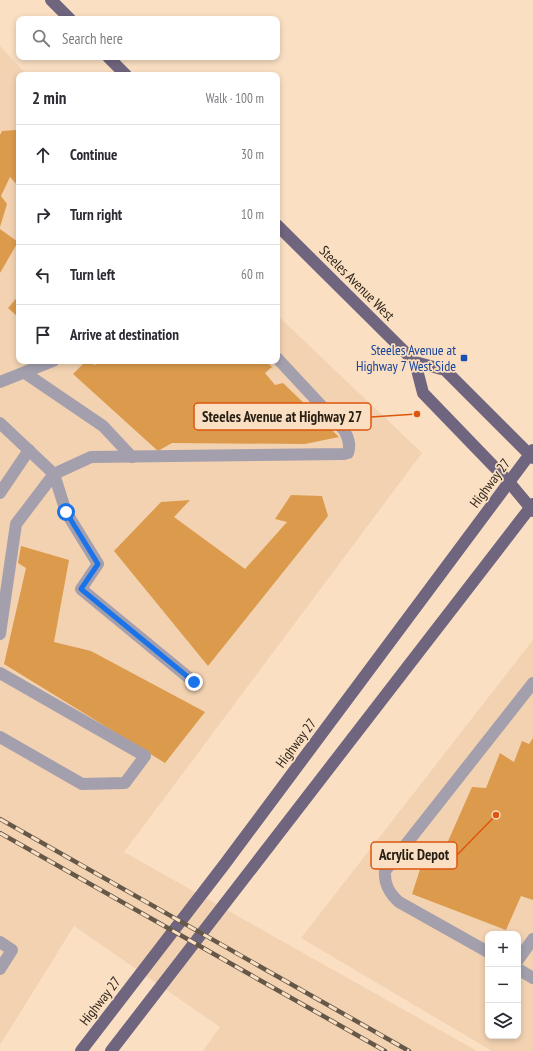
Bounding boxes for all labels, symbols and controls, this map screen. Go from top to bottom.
search box [16,16,280,60]
icon: search [30,27,52,49]
text: Search here [62,29,123,48]
text: 2 min [32,87,66,109]
text: Walk · 100 m [206,90,264,107]
icon: ahead [32,144,54,166]
text: Continue [70,145,117,164]
text: 30 m [241,146,264,163]
icon: right [32,204,54,226]
text: Turn right [70,205,122,224]
text: 10 m [241,206,264,223]
street label: Steeles Avenue West [316,242,398,324]
icon: left [32,264,54,286]
text: Turn left [70,265,115,284]
text: 60 m [241,266,264,283]
icon: arrive [32,324,54,346]
text: Arrive at destination [70,325,179,344]
place label: Steeles Avenue at Highway 7 West Side [356,341,456,375]
marker: Steeles Avenue at Highway 7 West Side [459,353,469,363]
callout: Steeles Avenue at Highway 27 [194,403,371,430]
text: Steeles Avenue at Highway 27 [202,407,362,426]
street label: Highway 27 [466,455,514,511]
route start [57,503,75,521]
route end [185,673,203,691]
street label: Highway 27 [272,715,320,771]
callout: Acrylic Depot [371,842,457,869]
text: Acrylic Depot [378,845,450,864]
map controls [485,931,521,1039]
button: + [485,931,521,967]
button: − [485,967,521,1003]
street label: Highway 27 [75,973,125,1029]
button: layers [485,1003,521,1039]

